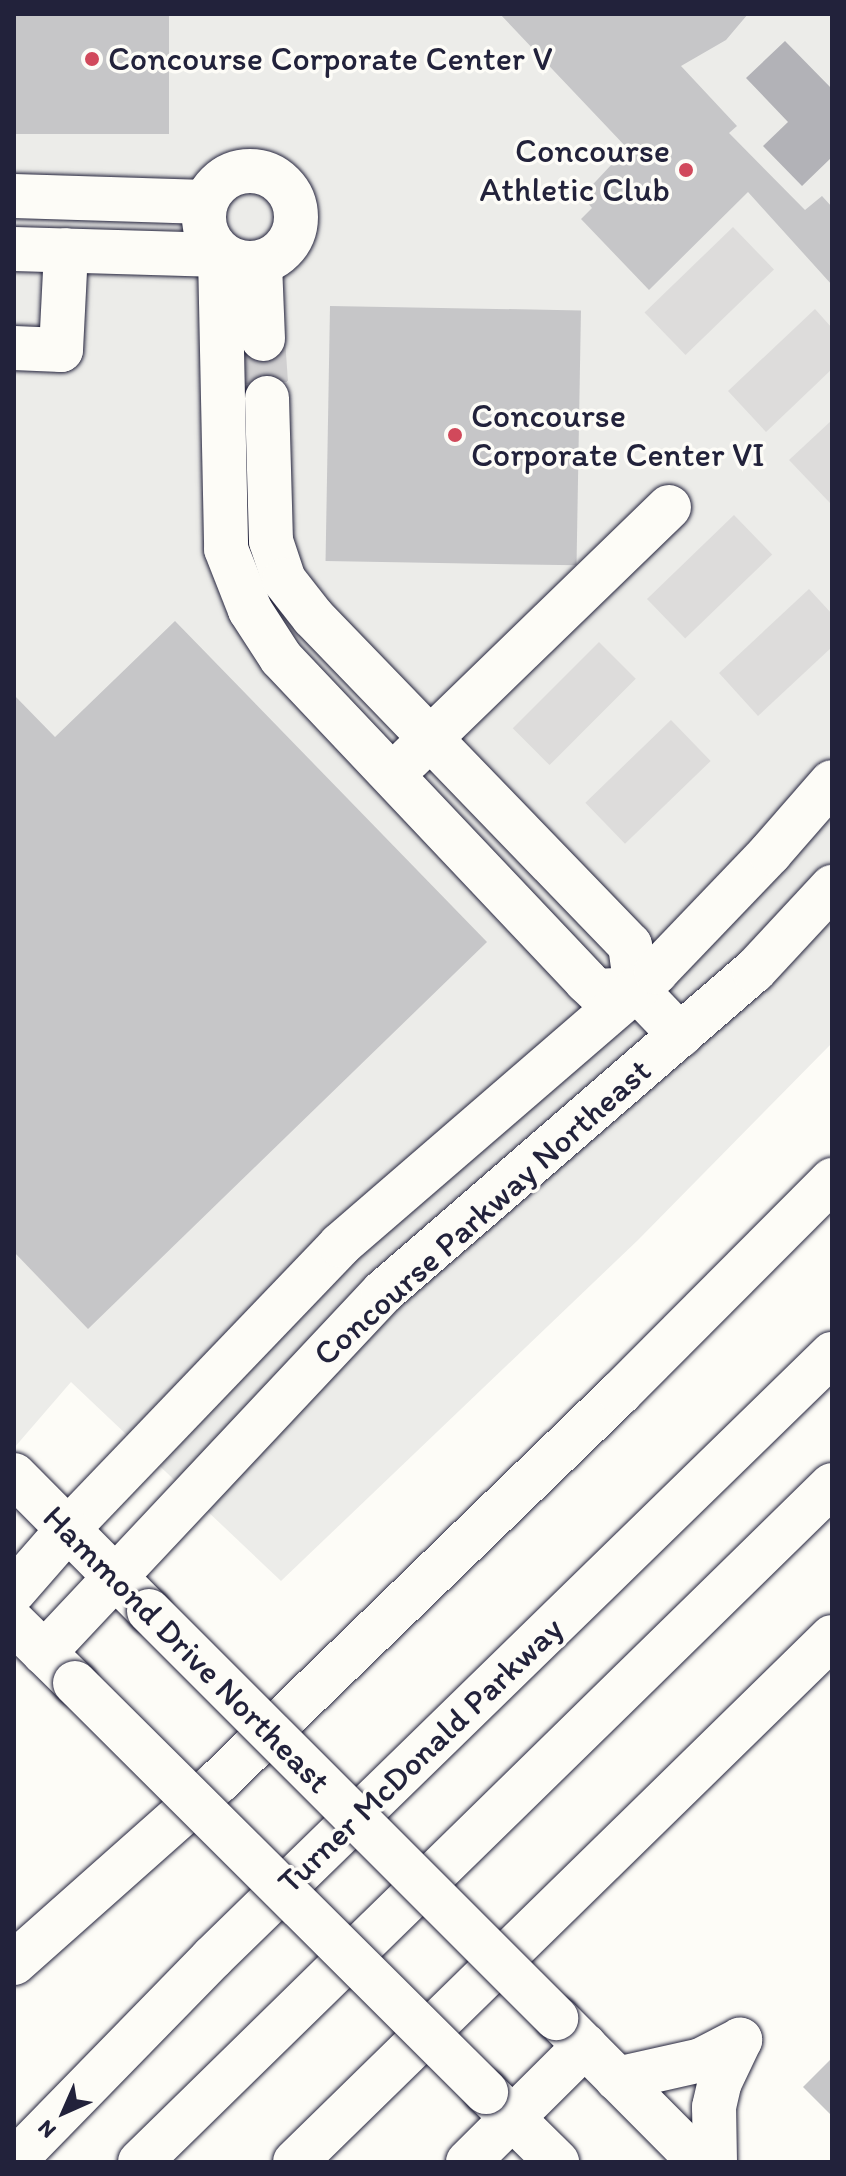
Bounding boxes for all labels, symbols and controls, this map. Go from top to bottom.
place label: Concourse Corporate Center V [108,39,553,79]
marker: Concourse Corporate Center V [83,50,101,68]
place label: Concourse Athletic Club [480,130,670,210]
marker: Concourse Athletic Club [677,161,695,179]
place label: Concourse Corporate Center VI [471,395,766,474]
marker: Concourse Corporate Center VI [446,426,464,444]
street label: Concourse Parkway Northeast [305,1050,659,1374]
street label: Hammond Drive Northeast [34,1496,340,1802]
street label: Turner McDonald Parkway [269,1608,571,1902]
north arrow [24,2072,104,2152]
text: N [32,2115,61,2144]

